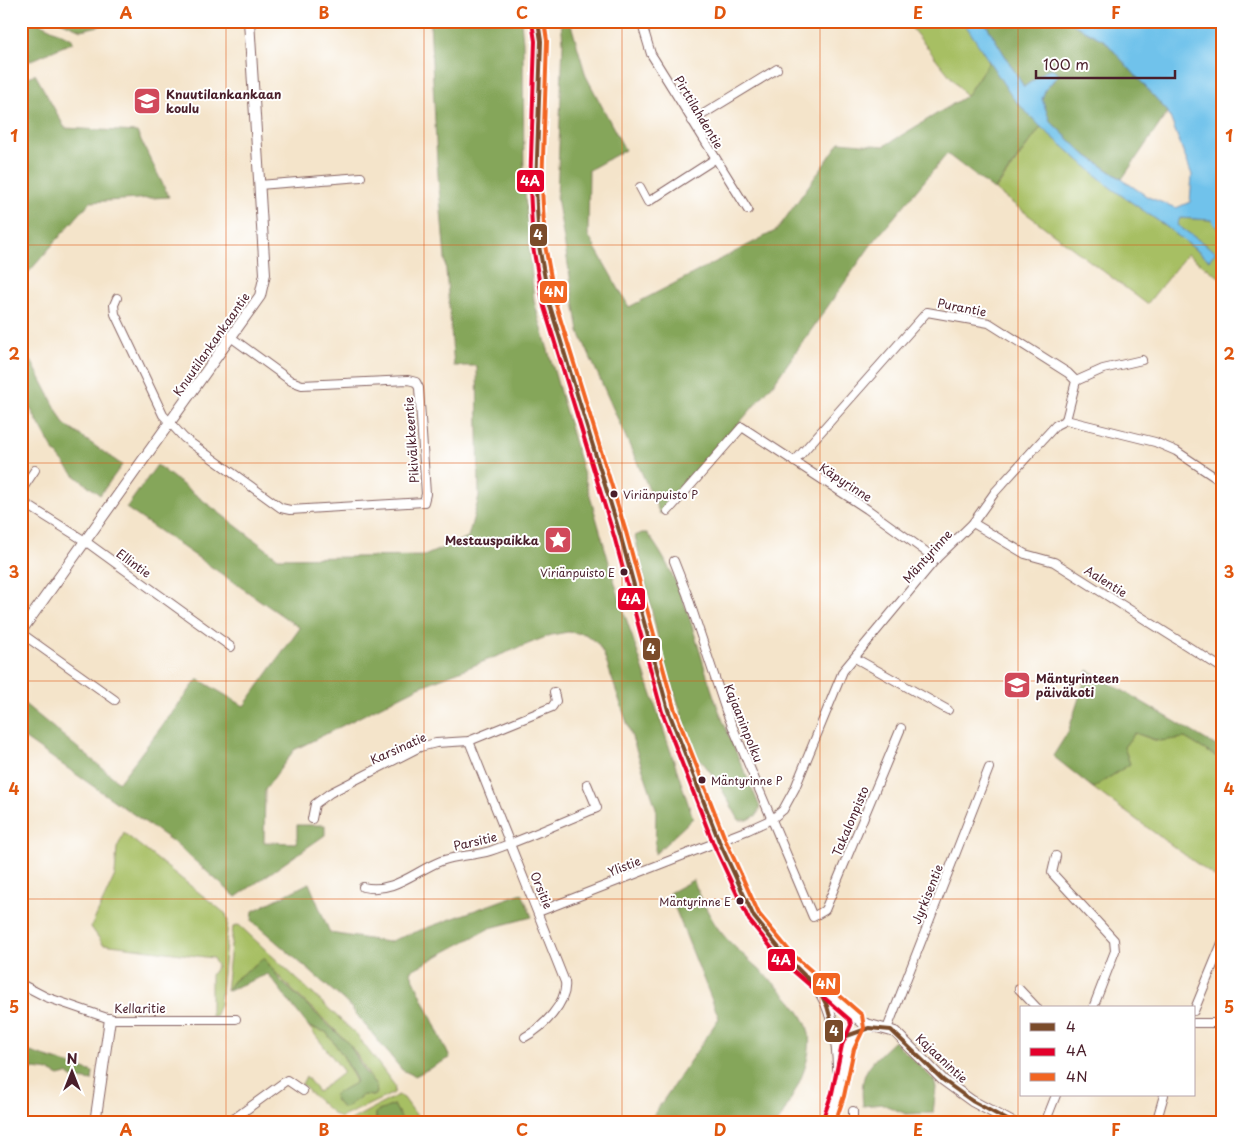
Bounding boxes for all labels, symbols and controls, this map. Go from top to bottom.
text: A [120,0,133,24]
text: B [319,0,330,24]
text: C [516,0,528,24]
text: D [714,0,726,24]
text: E [913,0,923,24]
text: F [1111,0,1121,24]
scale bar [1036,48,1174,80]
text: 100 m [1043,52,1089,75]
street label: Pirttilahdentie [670,72,728,152]
place label: Knuutilankankaan koulu [166,85,282,117]
school or university icon: Knuutilankankaan koulu [132,86,162,116]
text: 1 [10,123,18,147]
text: 1 [1225,123,1233,147]
line badge: 4A [516,169,545,193]
text: 4A [520,170,540,191]
line badge: 4 [529,223,548,247]
text: 4 [533,224,543,245]
line badge: 4N [539,280,568,304]
text: 4N [544,281,564,302]
street label: Knuutilankankaantie [168,288,254,400]
street label: Purantie [936,293,988,321]
text: 2 [8,341,20,365]
text: 2 [1223,341,1235,365]
street label: Pikivälkkeentie [399,396,423,484]
street label: Käpyrinne [816,458,876,506]
place label: Viriänpuisto P [623,486,698,503]
marker: Viriänpuisto P [609,489,619,499]
place icon: Mestauspaikka [543,525,573,555]
street label: Mäntyrinne [898,525,956,587]
place label: Mestauspaikka [445,531,539,549]
street label: Ellintie [113,544,155,582]
text: 3 [9,559,19,583]
text: 3 [1224,559,1234,583]
street label: Aalentie [1081,561,1131,601]
place label: Viriänpuisto E [540,564,615,581]
marker: Viriänpuisto E [619,567,629,577]
line badge: 4A [617,587,646,611]
text: 4A [621,588,641,609]
line badge: 4 [642,637,661,661]
text: 4 [646,638,656,659]
place label: Mäntyrinteen päiväkoti [1036,669,1119,701]
school or university icon: Mäntyrinteen päiväkoti [1002,670,1032,700]
street label: Kajaaninpolku [720,681,768,765]
street label: Karsinatie [367,728,429,768]
place label: Mäntyrinne P [711,772,783,789]
marker: Mäntyrinne P [697,775,707,785]
text: 4 [9,776,20,800]
text: 4 [1224,776,1235,800]
street label: Takalonpisto [827,783,873,859]
street label: Parsitie [451,827,499,855]
street label: Ylistie [605,852,643,880]
street label: Jyrkisentie [907,861,947,927]
street label: Orsitie [526,869,558,911]
place label: Mäntyrinne E [659,893,731,910]
marker: Mäntyrinne E [735,896,745,906]
line badge: 4A [767,948,796,972]
text: 4A [771,949,791,970]
line badge: 4N [812,972,841,996]
text: 4N [816,973,836,994]
text: 5 [9,994,19,1018]
text: 5 [1224,994,1234,1018]
street label: Kellaritie [114,999,166,1017]
legend [1020,1006,1196,1096]
text: 4 [1066,1014,1076,1037]
line badge: 4 [824,1019,844,1043]
text: 4 [829,1020,839,1041]
street label: Kajaanintie [912,1029,972,1087]
text: 4A [1066,1038,1087,1061]
north arrow [48,1046,98,1096]
text: N [66,1048,78,1069]
text: 4N [1066,1064,1088,1087]
text: A [120,1117,133,1141]
text: B [319,1117,330,1141]
text: C [516,1117,528,1141]
text: D [714,1117,726,1141]
text: E [913,1117,923,1141]
text: F [1111,1117,1121,1141]

